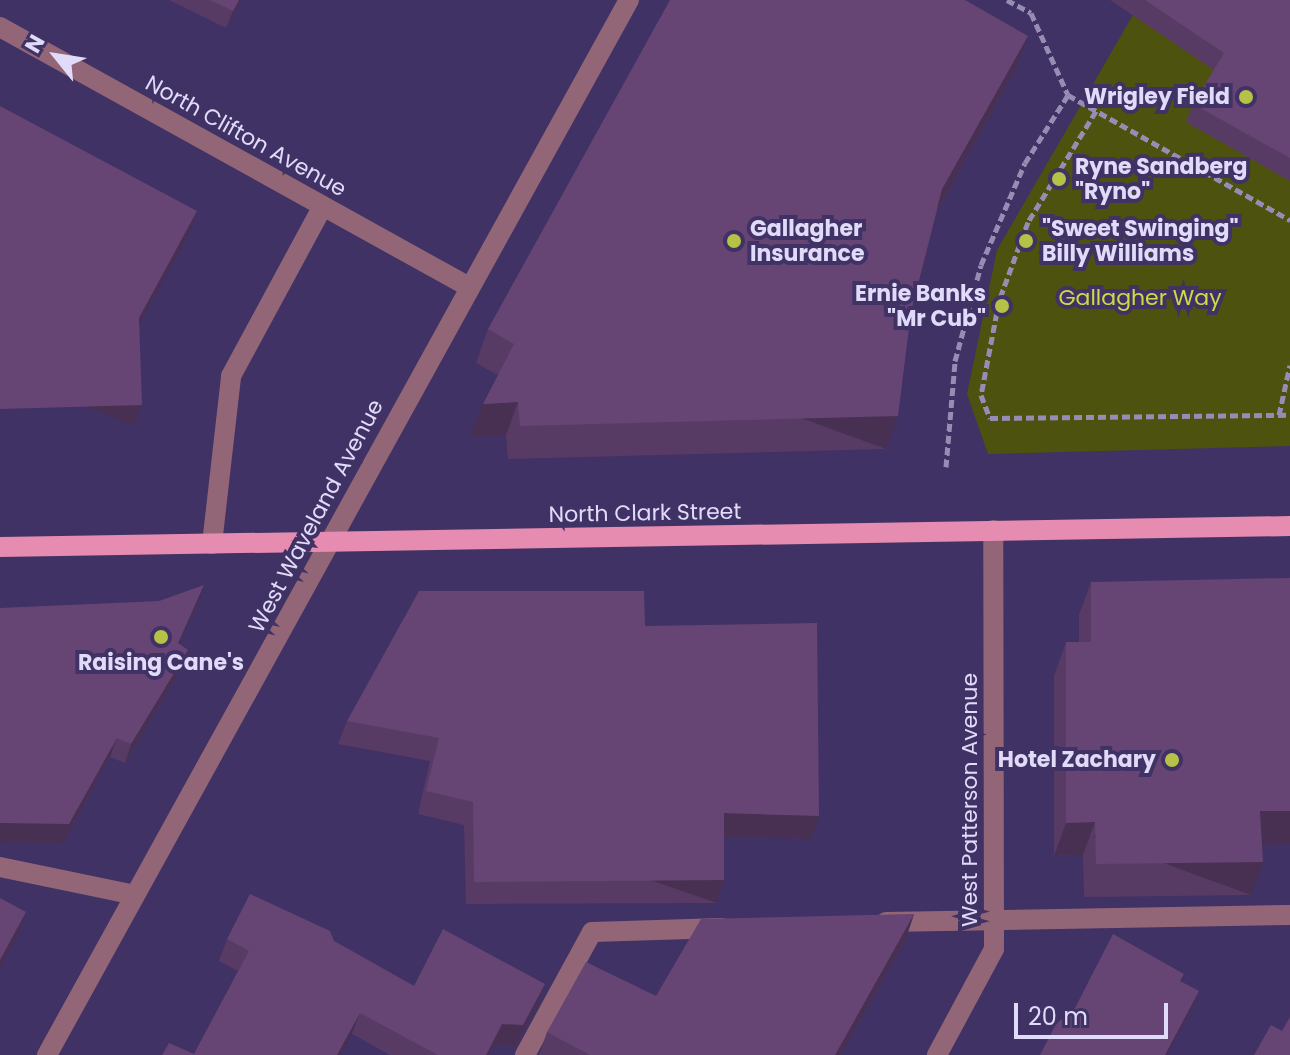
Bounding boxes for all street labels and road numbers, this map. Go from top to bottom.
street label: North Clifton Avenue [141,70,351,202]
street label: West Waveland Avenue [243,395,389,637]
street label: North Clark Street [548,498,742,528]
street label: West Patterson Avenue [957,673,983,927]

